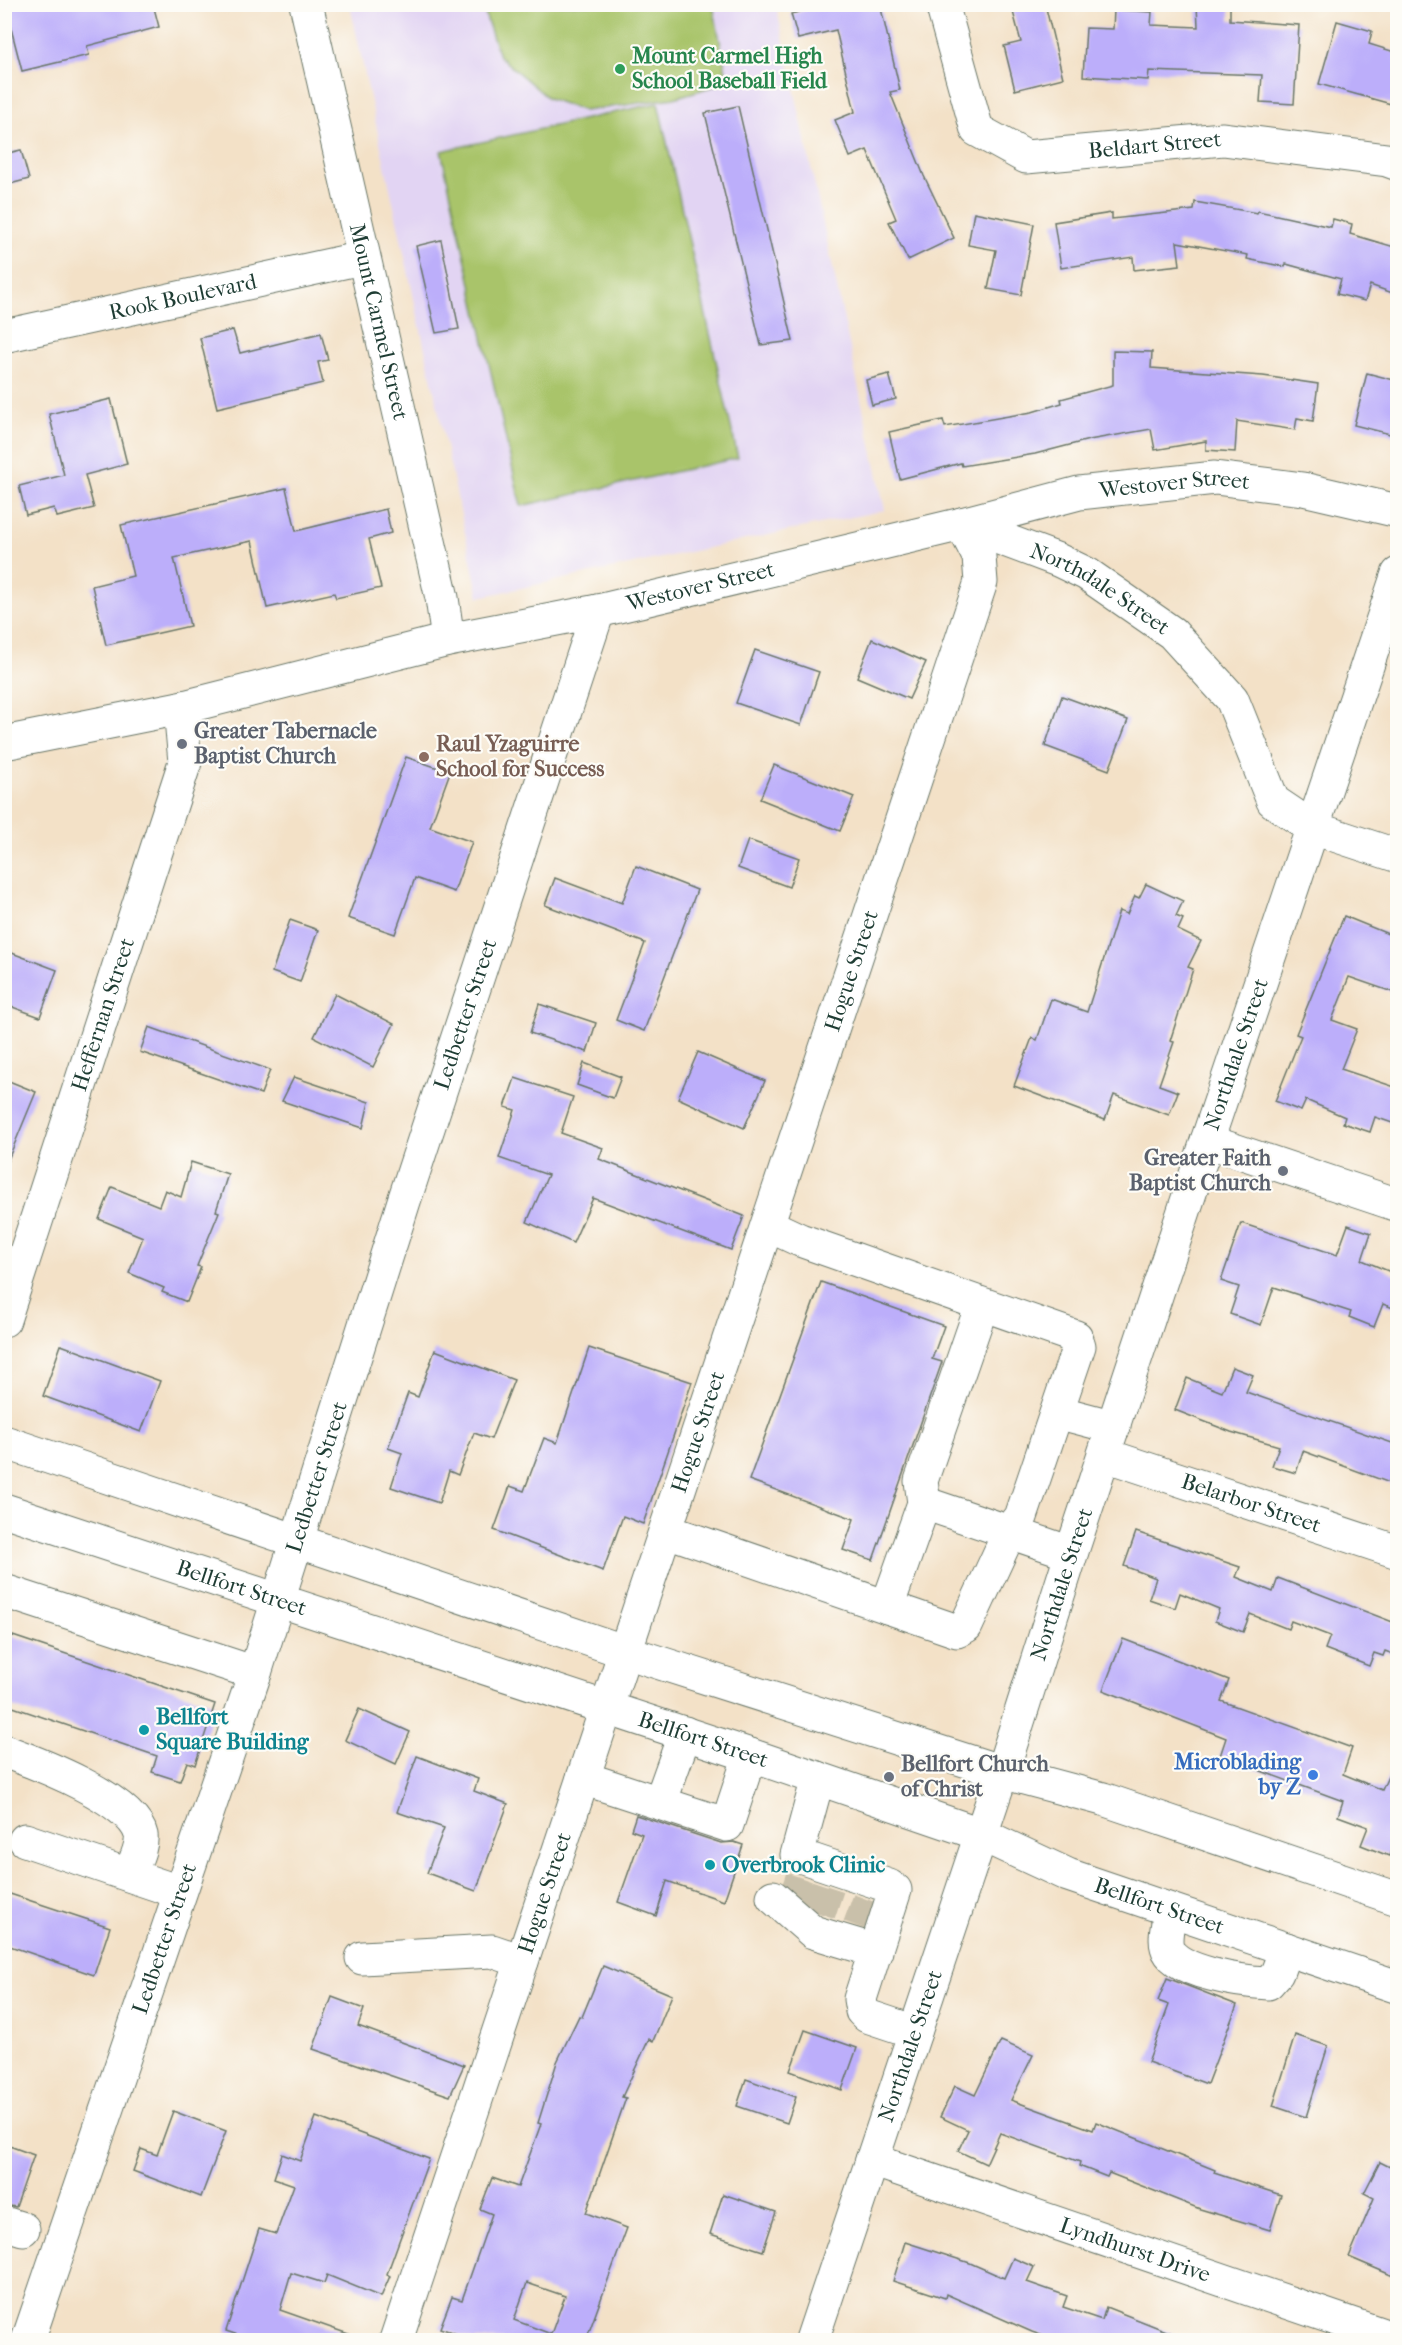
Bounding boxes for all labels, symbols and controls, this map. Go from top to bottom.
place label: Mount Carmel High School Baseball Field [631,43,828,94]
marker: Mount Carmel High School Baseball Field [613,62,627,76]
street label: Beldart Street [1087,126,1222,164]
street label: Mount Carmel Street [344,221,414,423]
street label: Rook Boulevard [107,268,260,326]
street label: Westover Street [1097,465,1251,504]
street label: Northdale Street [1026,538,1175,640]
street label: Westover Street [623,556,777,617]
place label: Greater Tabernacle Baptist Church [194,718,377,769]
place label: Raul Yzaguirre School for Success [436,731,604,782]
marker: Greater Tabernacle Baptist Church [175,737,189,751]
marker: Raul Yzaguirre School for Success [417,750,431,764]
street label: Hogue Street [819,907,884,1035]
street label: Heffernan Street [66,934,140,1095]
street label: Ledbetter Street [428,935,502,1093]
street label: Northdale Street [1199,975,1274,1134]
place label: Greater Faith Baptist Church [1129,1145,1272,1196]
marker: Greater Faith Baptist Church [1276,1164,1290,1178]
street label: Hogue Street [666,1368,731,1496]
street label: Ledbetter Street [281,1398,353,1556]
street label: Belarbor Street [1178,1468,1324,1539]
street label: Northdale Street [1025,1504,1098,1664]
street label: Bellfort Street [173,1555,310,1622]
place label: Bellfort Square Building [156,1704,310,1755]
street label: Bellfort Street [635,1706,772,1773]
marker: Bellfort Square Building [137,1723,151,1737]
place label: Microblading by Z [1173,1749,1302,1800]
place label: Bellfort Church of Christ [901,1751,1049,1802]
marker: Microblading by Z [1306,1768,1320,1782]
marker: Bellfort Church of Christ [882,1770,896,1784]
street label: Hogue Street [512,1829,577,1957]
place label: Overbrook Clinic [722,1852,886,1878]
marker: Overbrook Clinic [703,1858,717,1872]
street label: Ledbetter Street [127,1860,202,2017]
street label: Bellfort Street [1091,1872,1228,1940]
street label: Northdale Street [873,1966,948,2125]
street label: Lyndhurst Drive [1056,2212,1214,2288]

